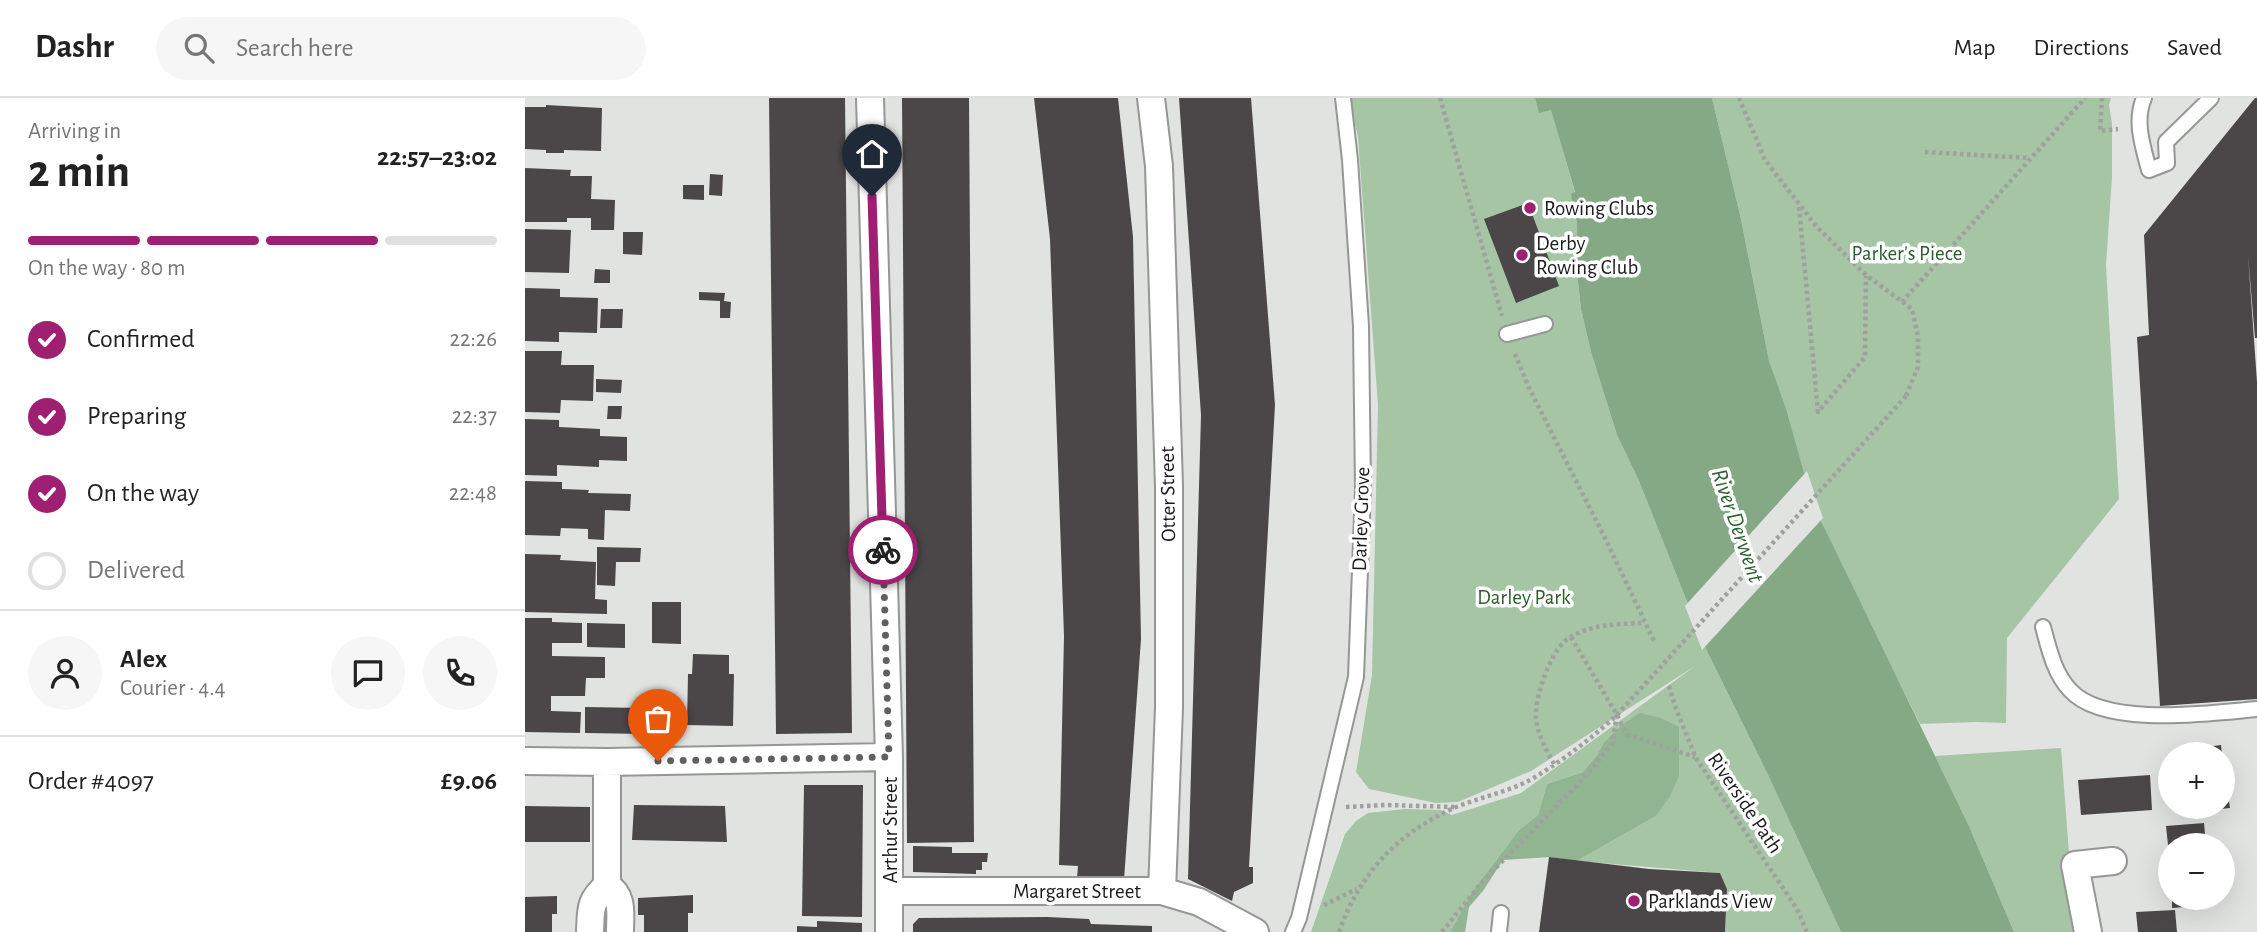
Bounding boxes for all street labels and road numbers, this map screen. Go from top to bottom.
street label: Otter Street [1157,446,1179,542]
street label: Darley Grove [1349,466,1373,572]
street label: Riverside Path [1704,749,1786,857]
street label: Arthur Street [880,776,901,883]
street label: Margaret Street [1013,881,1141,902]

